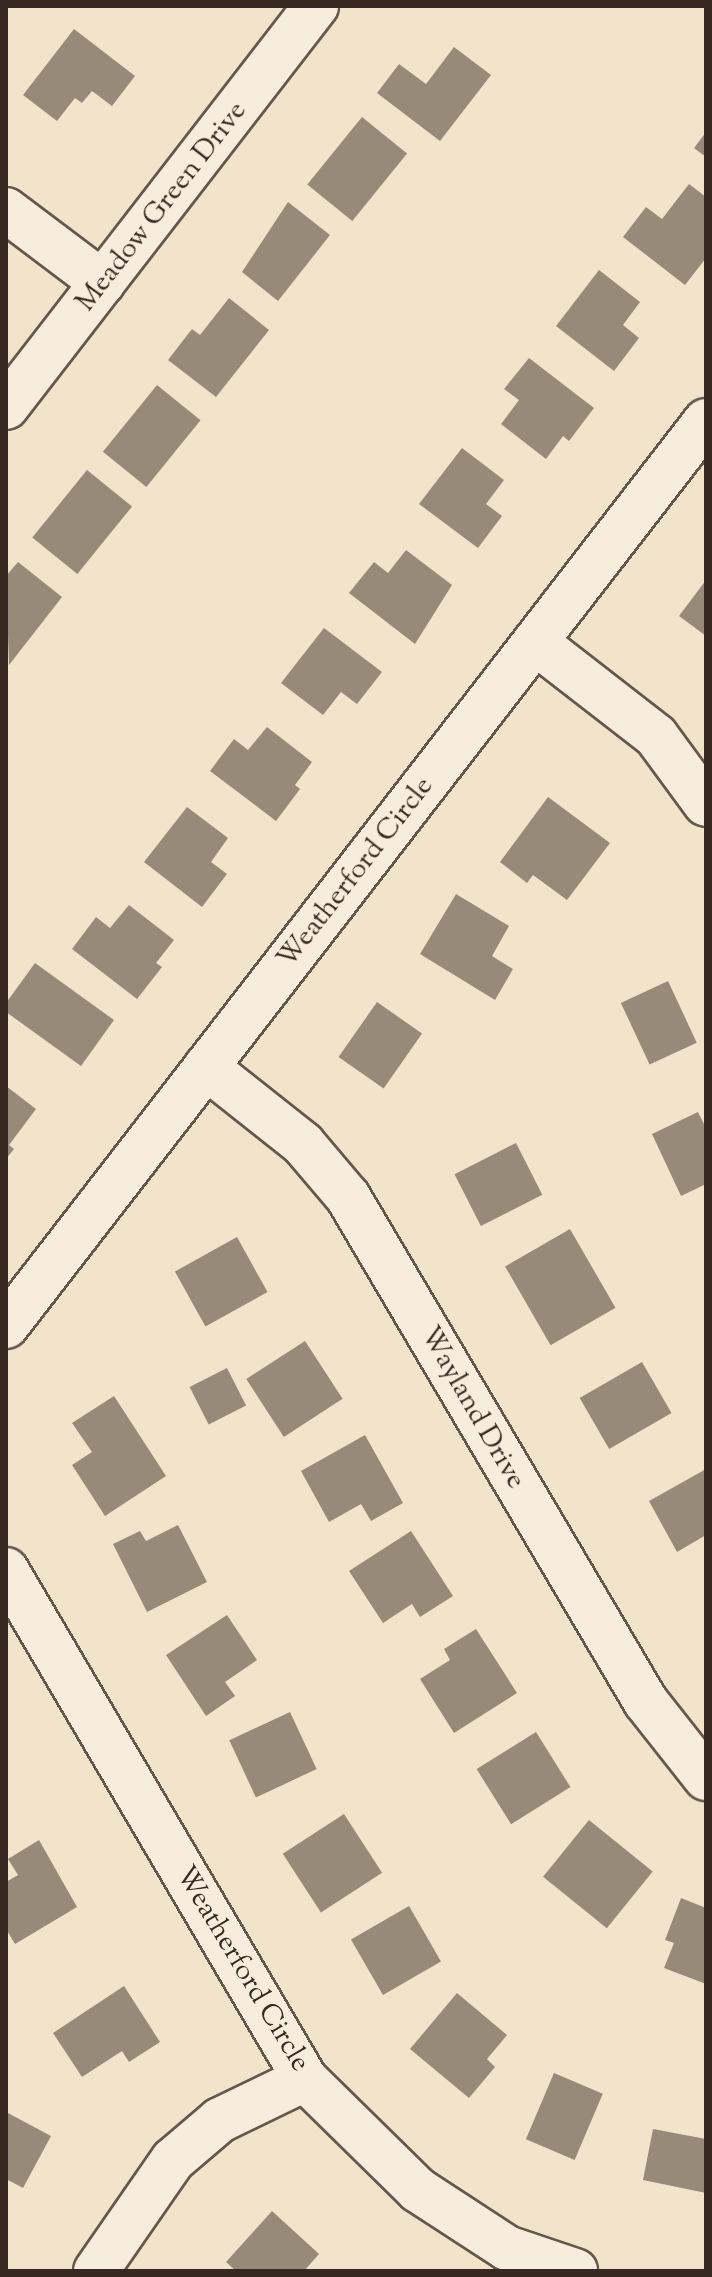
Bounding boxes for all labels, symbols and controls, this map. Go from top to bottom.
street label: Meadow Green Drive [70,95,254,319]
street label: Weatherford Circle [271,771,441,975]
street label: Wayland Drive [412,1321,532,1495]
street label: Weatherford Circle [167,1860,317,2078]

